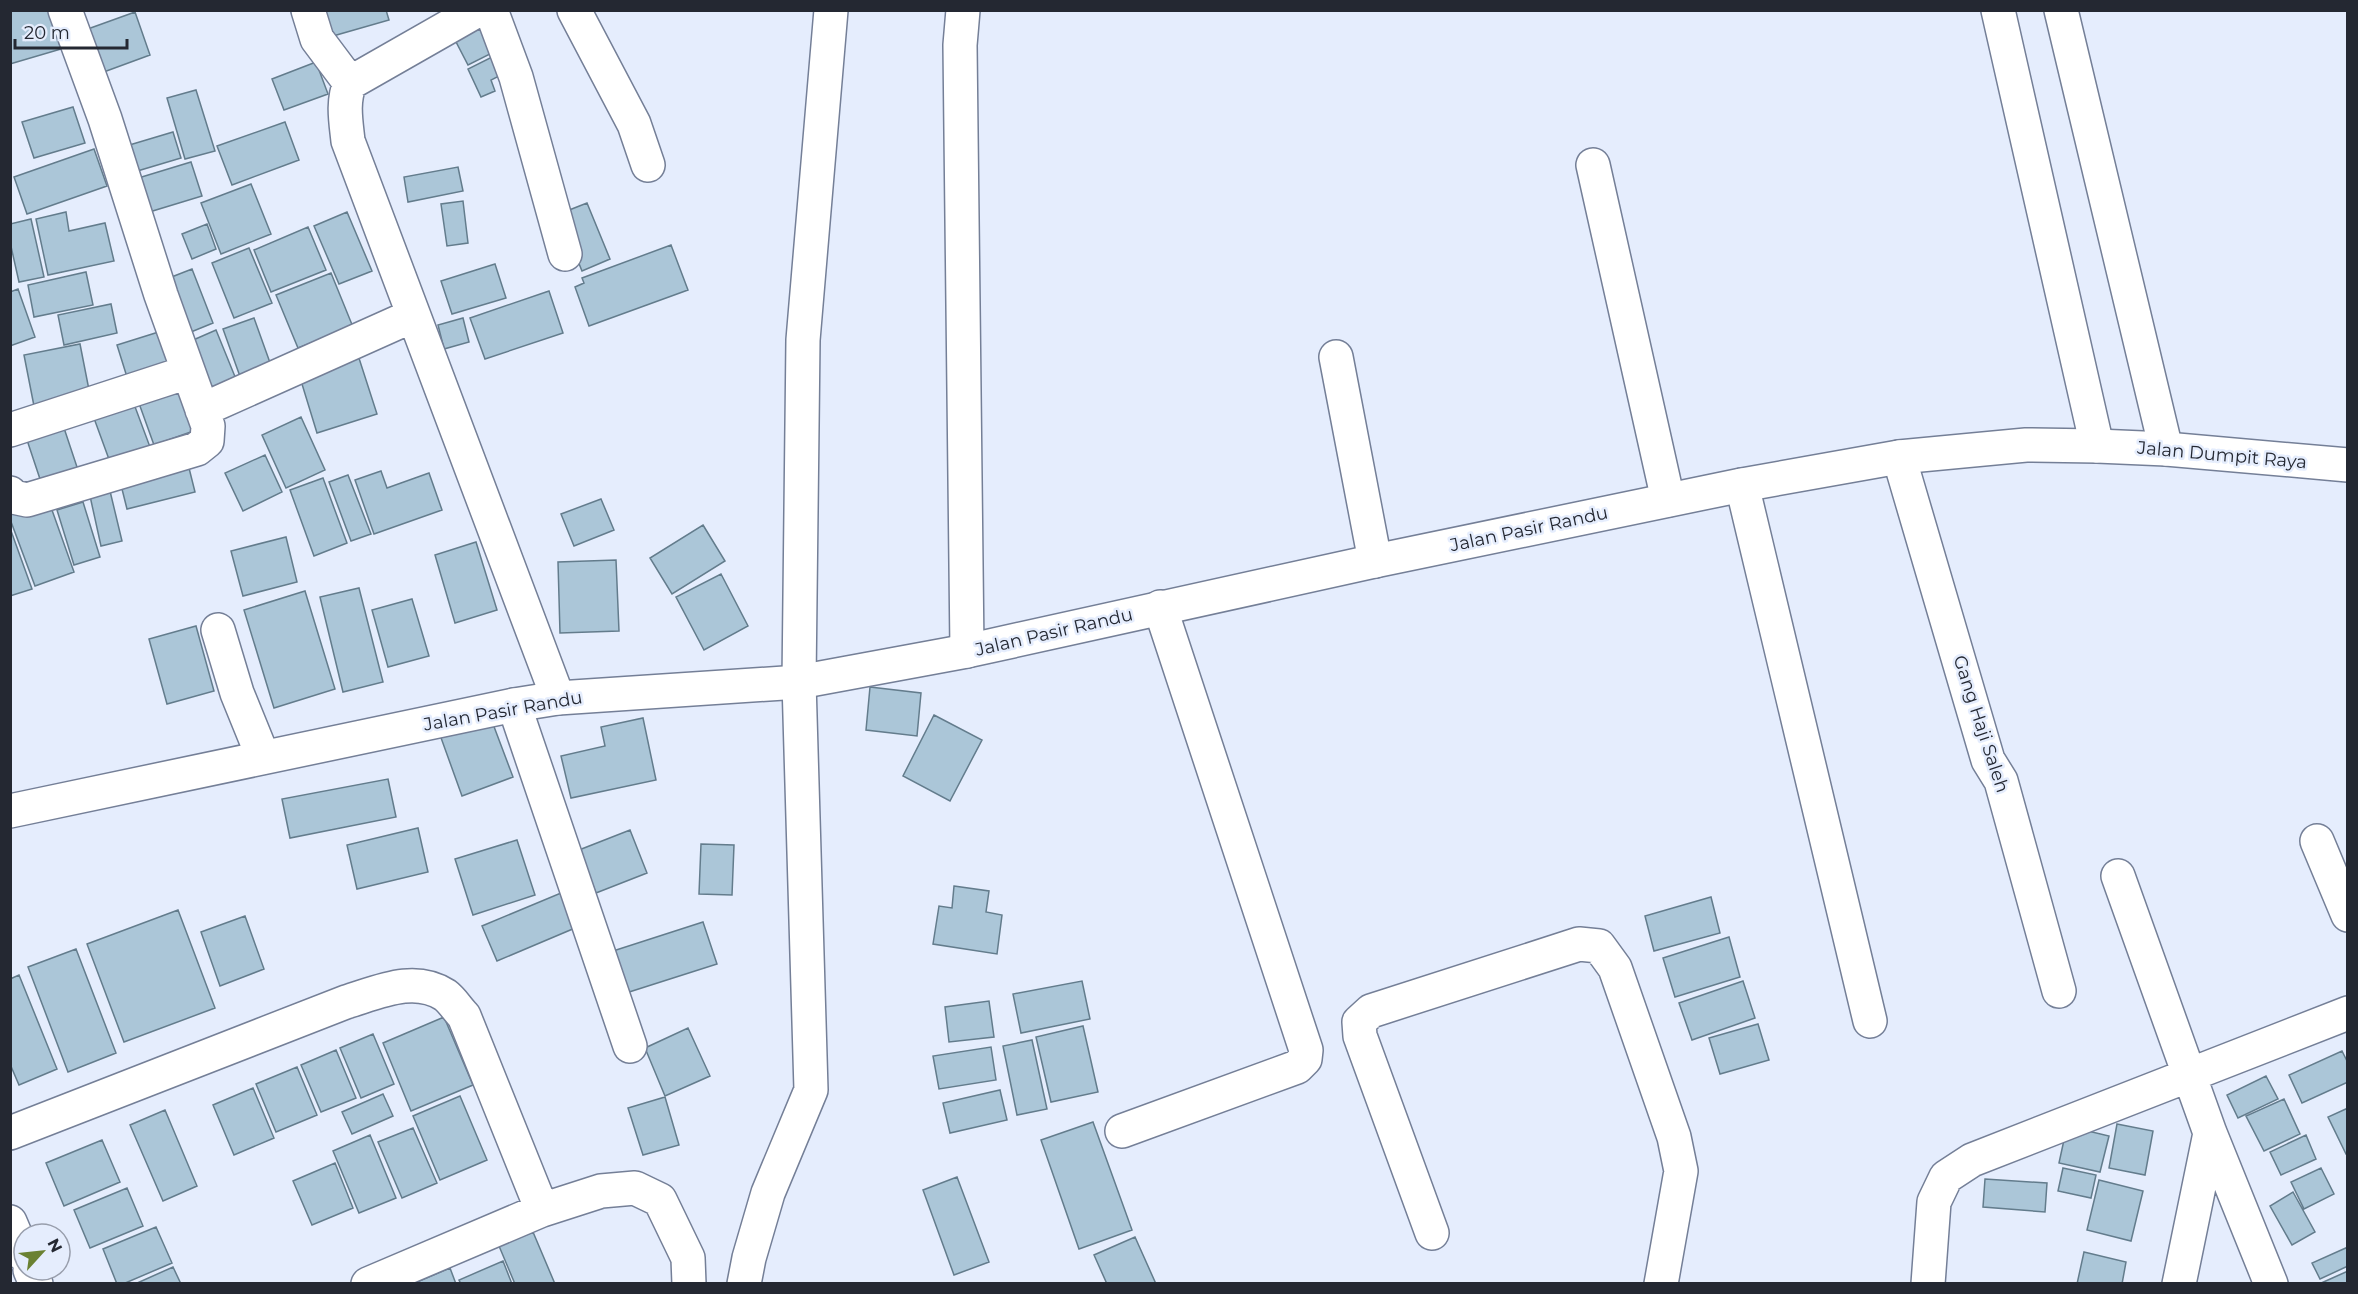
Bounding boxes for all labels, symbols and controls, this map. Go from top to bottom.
scale bar [15,12,128,50]
text: 20 m [24,22,70,44]
street label: Jalan Dumpit Raya [2135,437,2308,473]
street label: Jalan Pasir Randu [1447,502,1610,557]
street label: Jalan Pasir Randu [972,603,1135,661]
street label: Gang Haji Saleh [1948,653,2014,795]
street label: Jalan Pasir Randu [421,686,584,736]
north arrow [12,1222,72,1282]
text: N [44,1235,66,1255]

